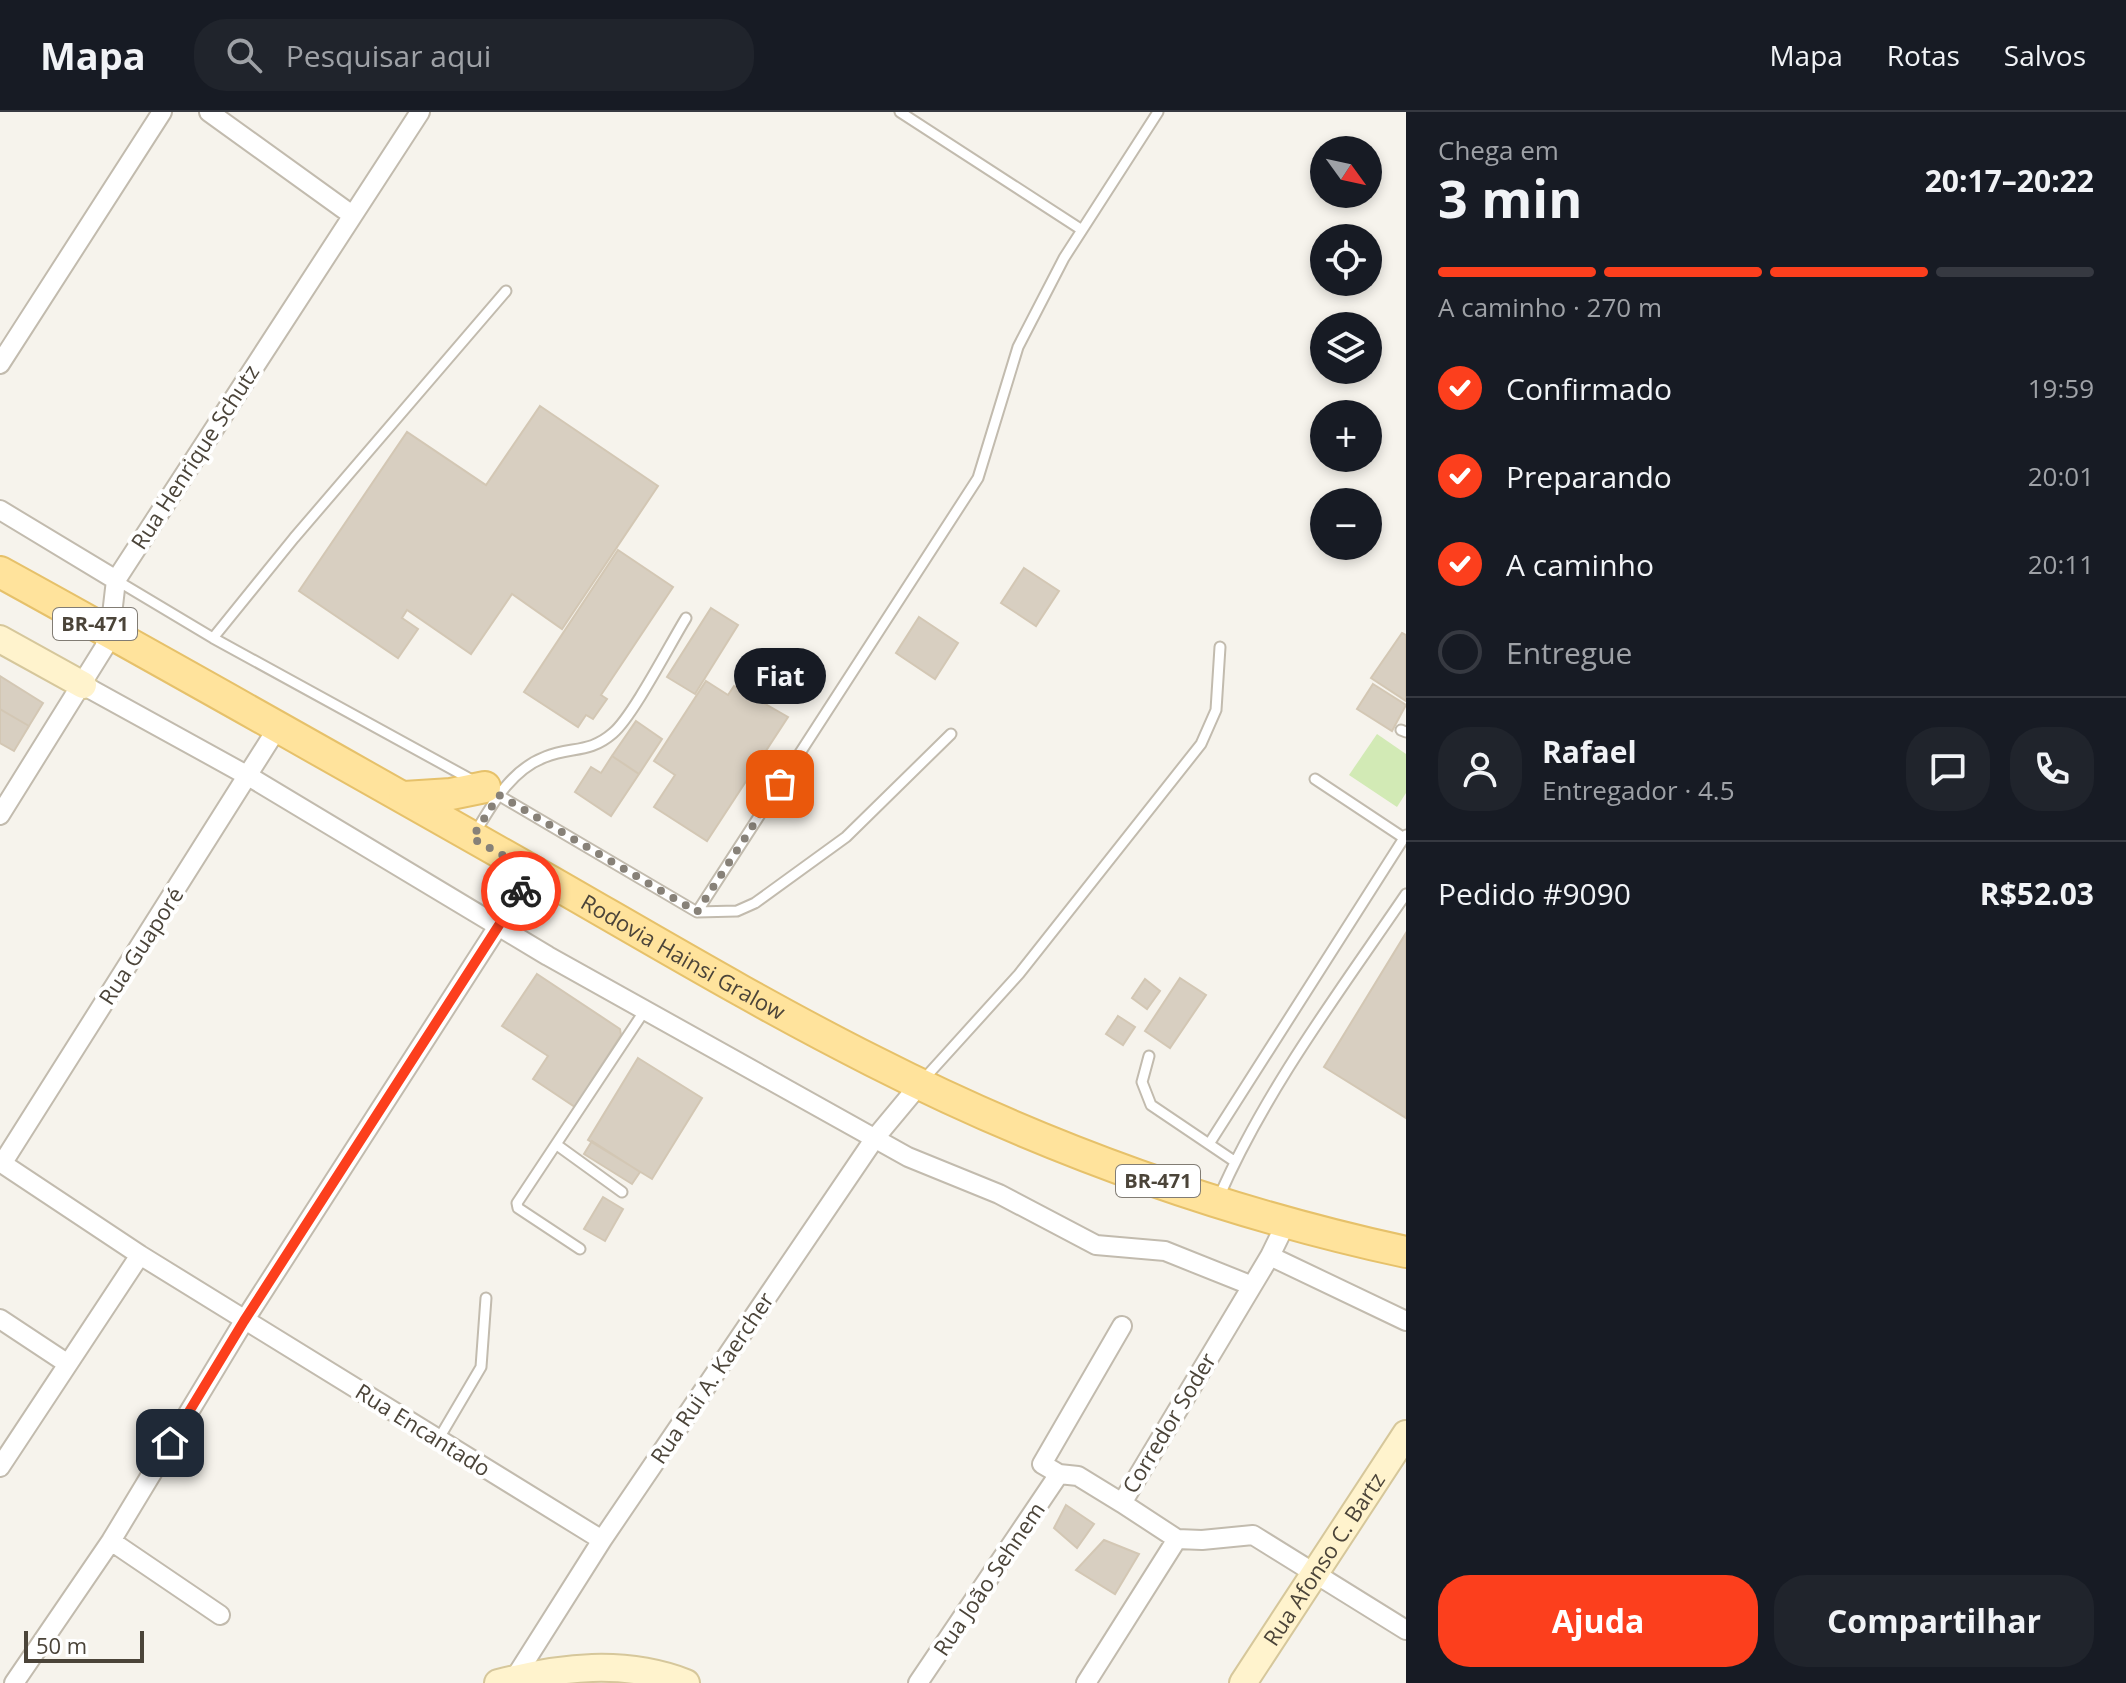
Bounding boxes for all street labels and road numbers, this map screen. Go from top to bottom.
street label: Rua Henrique Schutz [123,358,265,555]
road number: BR-471 [53,608,137,640]
street label: Rua Guaporé [91,881,189,1010]
street label: Rodovia Hainsi Gralow [576,886,791,1026]
road number: BR-471 [1116,1165,1200,1197]
street label: Rua Rui A. Kaercher [642,1286,780,1469]
street label: Corredor Soder [1114,1347,1222,1498]
street label: Rua Encantado [350,1376,497,1483]
street label: Rua Afonso C. Bartz [1255,1466,1391,1651]
street label: Rua João Sehnem [926,1496,1051,1661]

